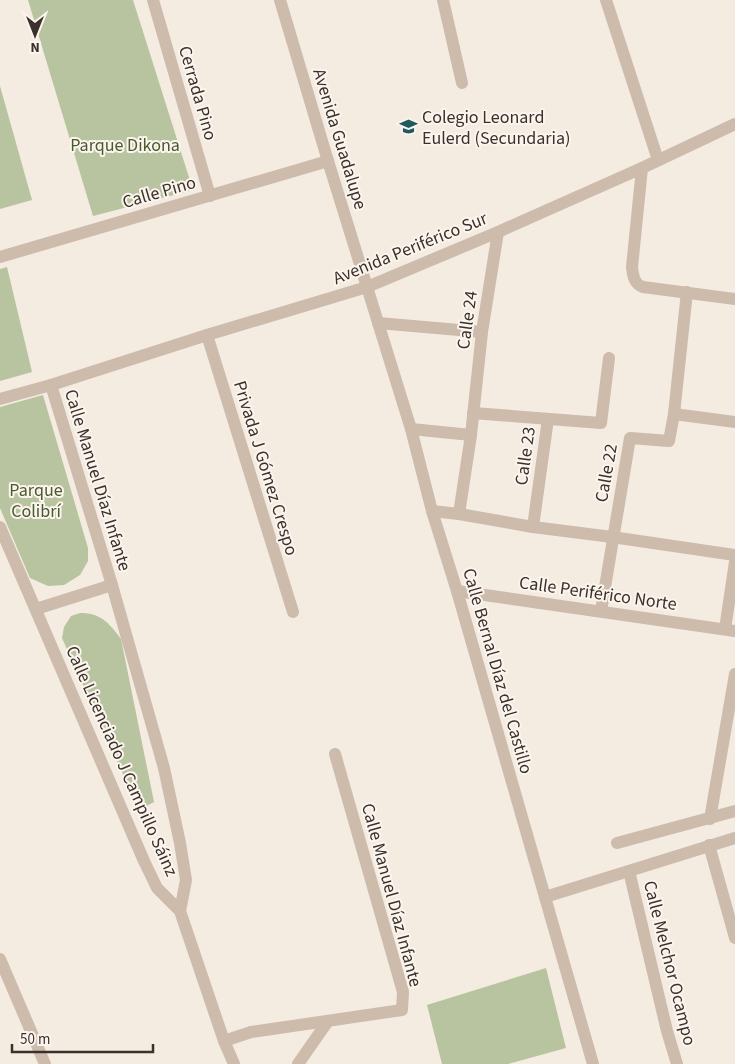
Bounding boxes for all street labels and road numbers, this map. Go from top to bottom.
street label: Cerrada Pino [172,43,223,143]
street label: Avenida Guadalupe [306,66,373,213]
street label: Calle Pino [120,170,199,215]
street label: Avenida Periférico Sur [329,206,492,291]
street label: Calle 24 [451,289,484,351]
street label: Privada J Gómez Crespo [227,378,304,559]
street label: Calle Manuel Díaz Infante [58,386,137,574]
street label: Calle 23 [509,425,542,487]
street label: Calle 22 [589,442,624,504]
street label: Calle Bernal Díaz del Castillo [456,565,539,777]
street label: Calle Periférico Norte [518,570,678,617]
street label: Calle Licenciado J Campillo Sáinz [59,642,184,881]
street label: Calle Manuel Díaz Infante [355,801,428,990]
street label: Calle Melchor Ocampo [637,878,702,1048]

